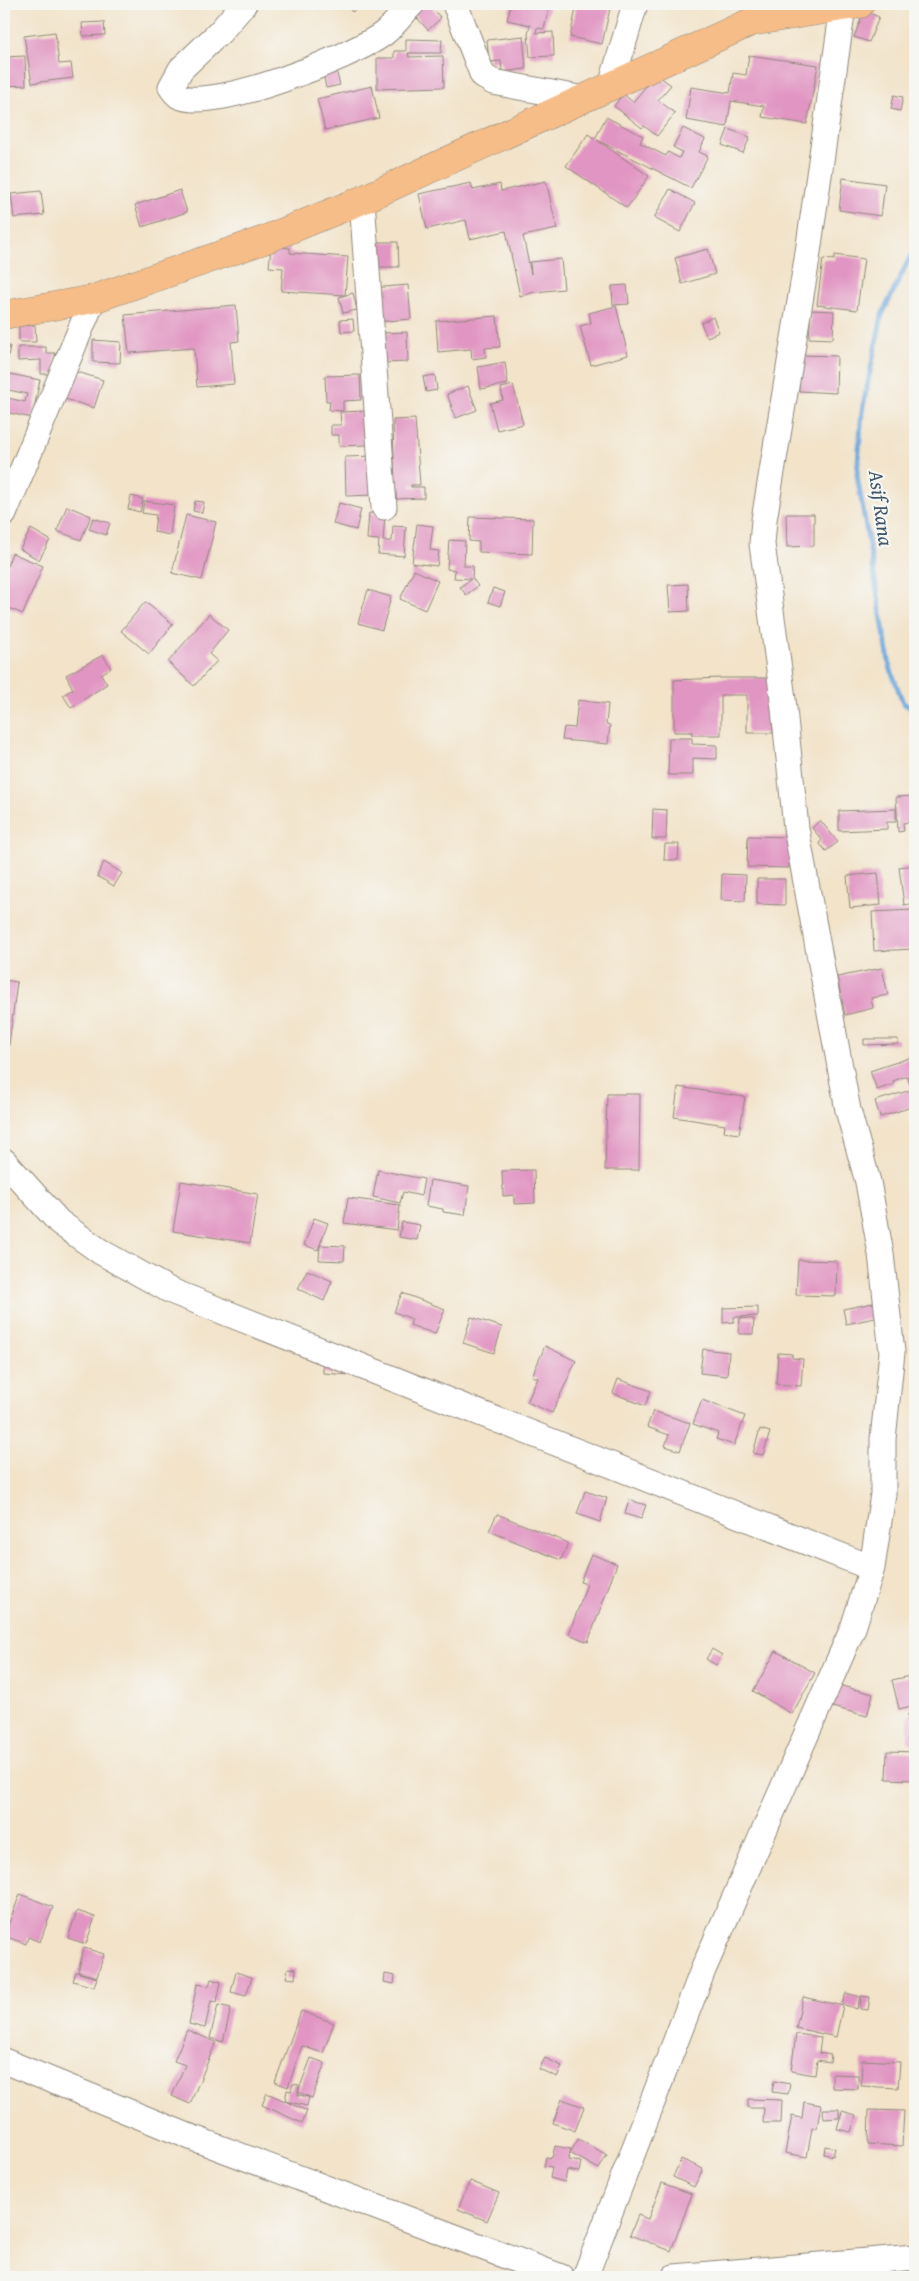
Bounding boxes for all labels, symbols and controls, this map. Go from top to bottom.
water label: Asif Rana [861,467,902,548]

